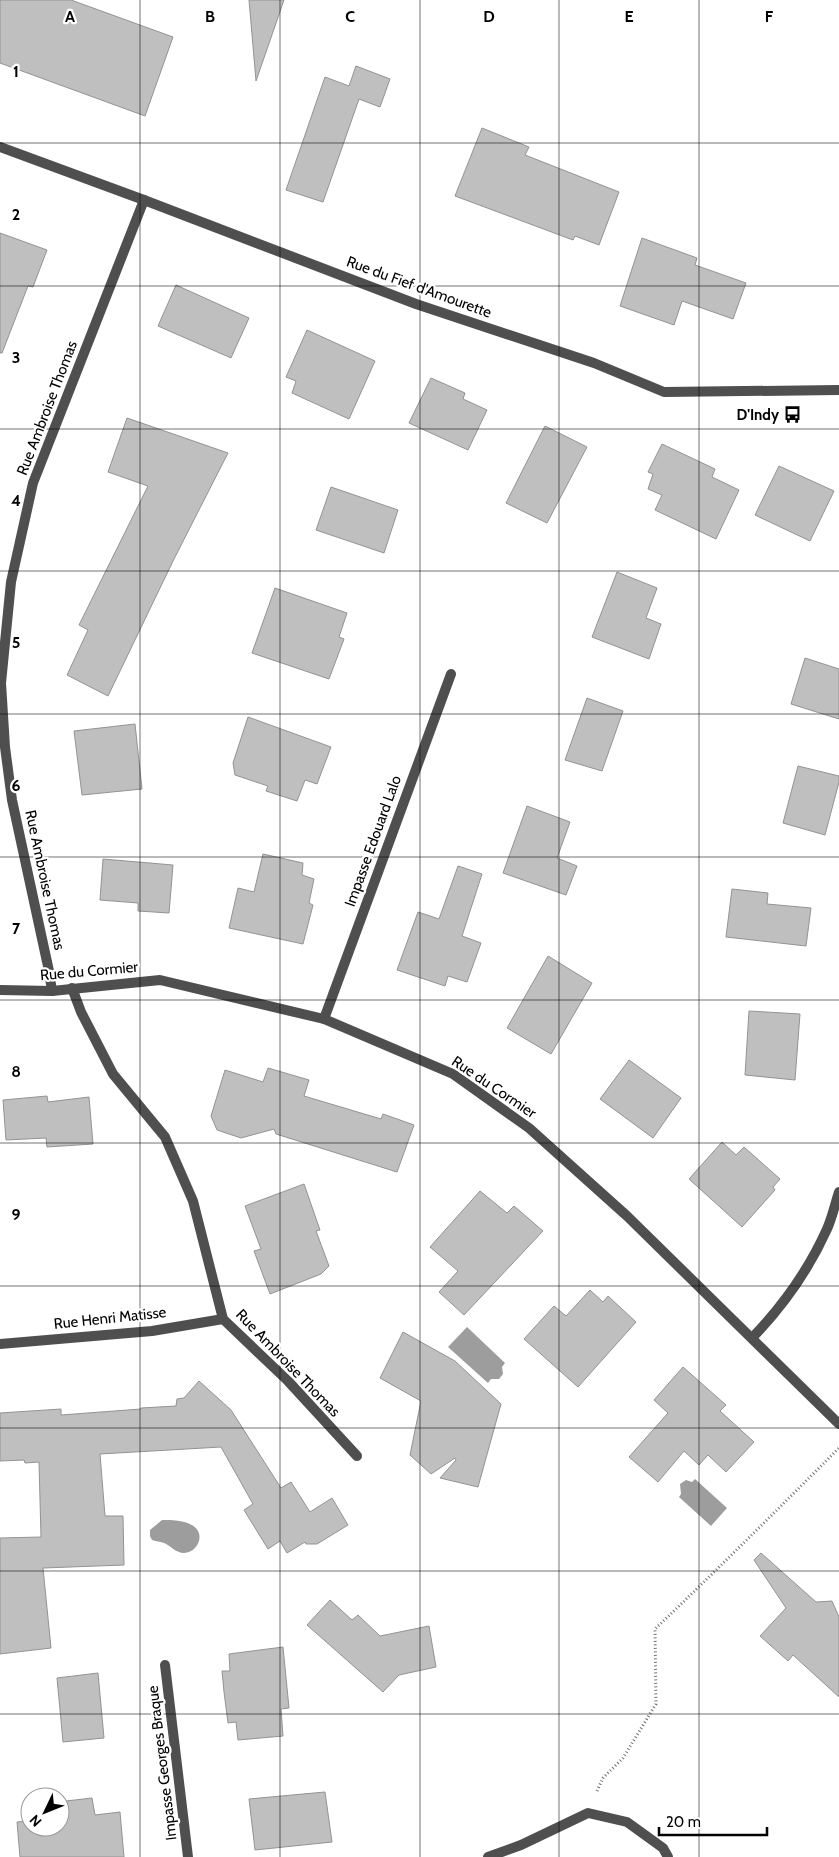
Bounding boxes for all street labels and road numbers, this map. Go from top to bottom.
street label: Rue du Fief d'Amourette [344,252,494,322]
street label: Rue Ambroise Thomas [13,338,81,478]
street label: Impasse Edouard Lalo [341,773,405,909]
street label: Rue Ambroise Thomas [21,808,69,952]
street label: Rue du Cormier [39,958,139,984]
street label: Rue du Cormier [448,1052,540,1122]
street label: Rue Henri Matisse [53,1303,167,1333]
street label: Rue Ambroise Thomas [232,1305,344,1421]
street label: Impasse Georges Braque [144,1684,180,1841]

